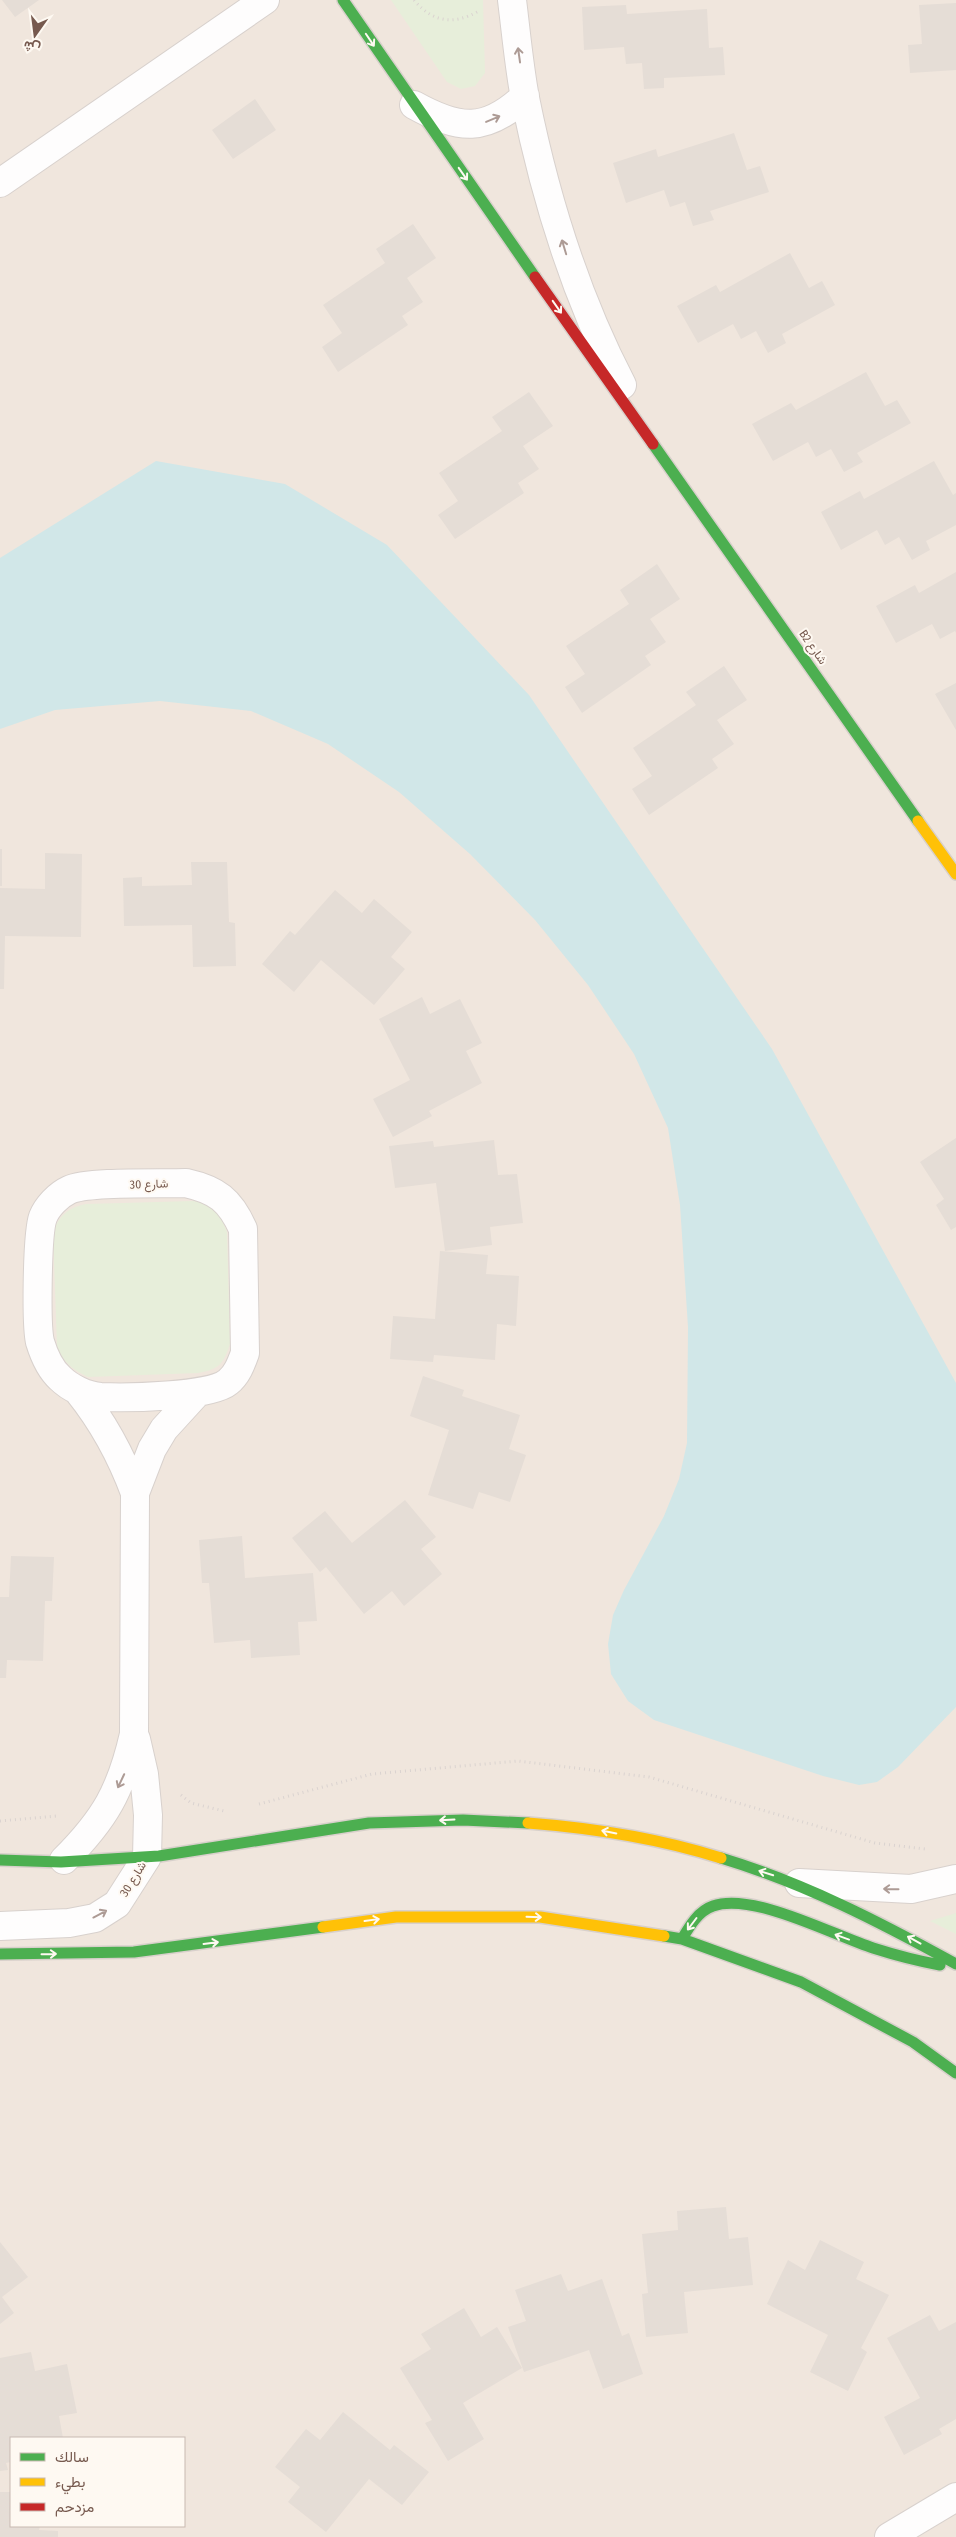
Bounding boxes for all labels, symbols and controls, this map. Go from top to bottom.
north arrow [10,10,60,60]
one-way arrow [365,33,375,47]
text: ش [22,37,42,57]
one-way arrow [514,47,524,63]
one-way arrow [485,113,500,123]
one-way arrow [458,167,468,181]
one-way arrow [558,239,568,255]
one-way arrow [552,299,562,313]
street label: B2 شارع [795,627,830,668]
street label: شارع 30 [129,1176,169,1194]
one-way arrow [116,1773,126,1788]
one-way arrow [440,1815,456,1824]
one-way arrow [601,1827,617,1836]
street label: شارع 30 [117,1859,151,1900]
one-way arrow [759,1868,774,1877]
one-way arrow [883,1884,899,1893]
one-way arrow [92,1909,106,1919]
one-way arrow [525,1912,541,1922]
one-way arrow [363,1915,379,1925]
one-way arrow [687,1917,697,1931]
one-way arrow [835,1932,850,1941]
one-way arrow [906,1935,921,1945]
one-way arrow [202,1938,218,1948]
one-way arrow [40,1949,56,1959]
legend [10,2437,185,2527]
text: سالك [55,2448,89,2466]
text: بطيء [55,2473,85,2495]
text: مزدحم [55,2498,94,2517]

